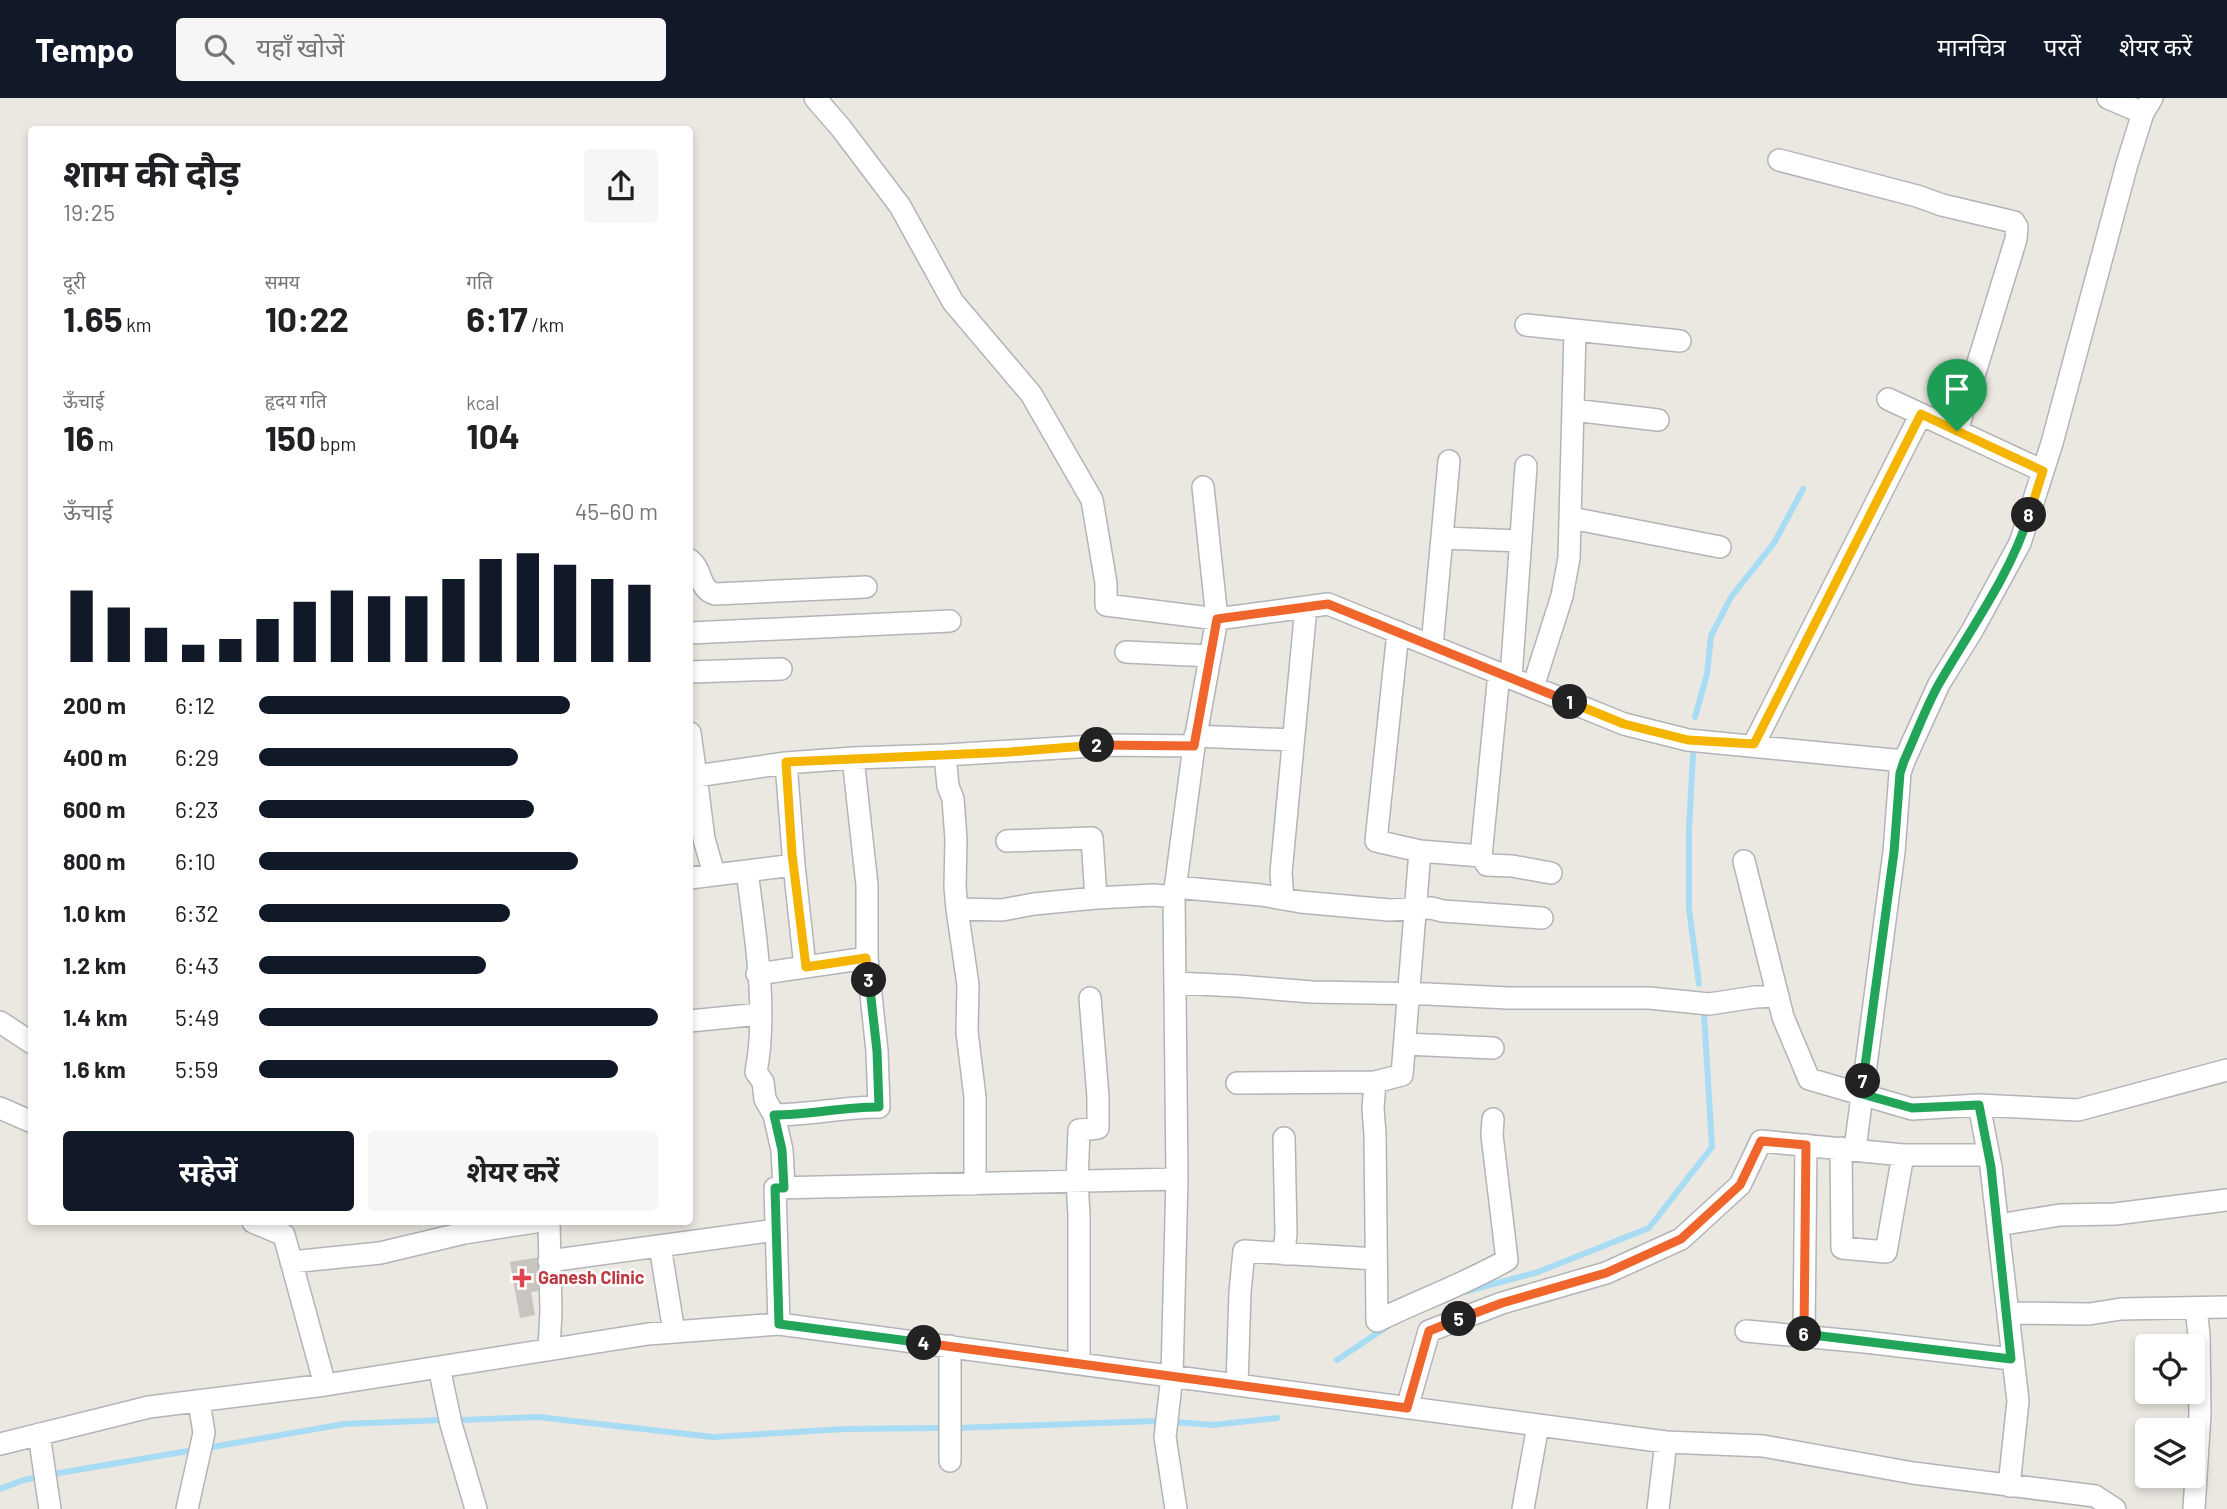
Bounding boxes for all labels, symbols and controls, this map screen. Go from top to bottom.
search box [176,18,666,81]
text: Tempo [35,29,134,69]
icon: search [200,30,238,68]
text: यहाँ खोजें [256,31,344,62]
text: मानचित्र [1937,32,2006,61]
text: परतें [2044,32,2081,61]
text: शेयर करें [2119,32,2192,61]
text: शाम की दौड़ [63,149,240,195]
button: share [584,149,658,223]
text: 19:25 [63,198,115,226]
text: दूरी [63,270,86,293]
text: समय [265,270,300,293]
text: गति [466,270,493,293]
text: 1.65 [63,297,123,339]
text: 10:22 [265,297,349,339]
text: 6:17 [466,297,528,339]
text: km [123,313,152,336]
text: /km [528,313,564,336]
pin [1927,359,1987,431]
icon: arrive [1938,370,1976,408]
text: ऊँचाई [63,389,104,412]
text: हृदय गति [265,389,326,412]
text: kcal [466,391,499,414]
text: 104 [466,414,520,456]
text: 16 [63,416,94,458]
text: 150 [265,416,316,458]
text: m [94,432,114,455]
text: bpm [316,432,356,455]
text: ऊँचाई [63,497,113,525]
text: 45–60 m [575,497,658,525]
pin: 8 [2011,498,2046,532]
text: 8 [2023,503,2034,526]
pin: 1 [1552,684,1588,720]
text: 1 [1566,690,1573,713]
text: 200 m [63,691,126,719]
text: 6:12 [175,691,215,719]
pin: 2 [1080,728,1114,762]
text: 2 [1091,733,1102,756]
text: 400 m [63,743,127,771]
text: 6:29 [175,743,219,771]
text: 600 m [63,795,125,823]
text: 6:23 [175,795,219,823]
text: 800 m [63,847,125,875]
text: 6:10 [175,847,216,875]
text: 1.0 km [63,899,126,927]
text: 6:32 [175,899,219,927]
text: 1.2 km [63,951,126,979]
text: 6:43 [175,951,219,979]
pin: 3 [852,962,886,998]
text: 3 [863,968,874,991]
text: 1.4 km [63,1003,127,1031]
text: 5:49 [175,1003,219,1031]
text: 1.6 km [63,1055,126,1083]
text: 5:59 [175,1055,218,1083]
pin: 7 [1846,1063,1881,1098]
text: 7 [1858,1069,1867,1092]
button: सहेजें [63,1131,354,1211]
button: शेयर करें [368,1131,658,1211]
place label: Ganesh Clinic [538,1266,645,1288]
marker: Ganesh Clinic [512,1268,532,1288]
pin: 5 [1442,1302,1476,1336]
text: 5 [1453,1307,1464,1330]
pin: 6 [1786,1316,1822,1352]
text: 6 [1798,1322,1809,1345]
pin: 4 [906,1326,942,1360]
text: 4 [918,1331,929,1354]
map controls [2135,1334,2205,1488]
button: locate [2135,1334,2205,1404]
button: layers [2135,1418,2205,1488]

